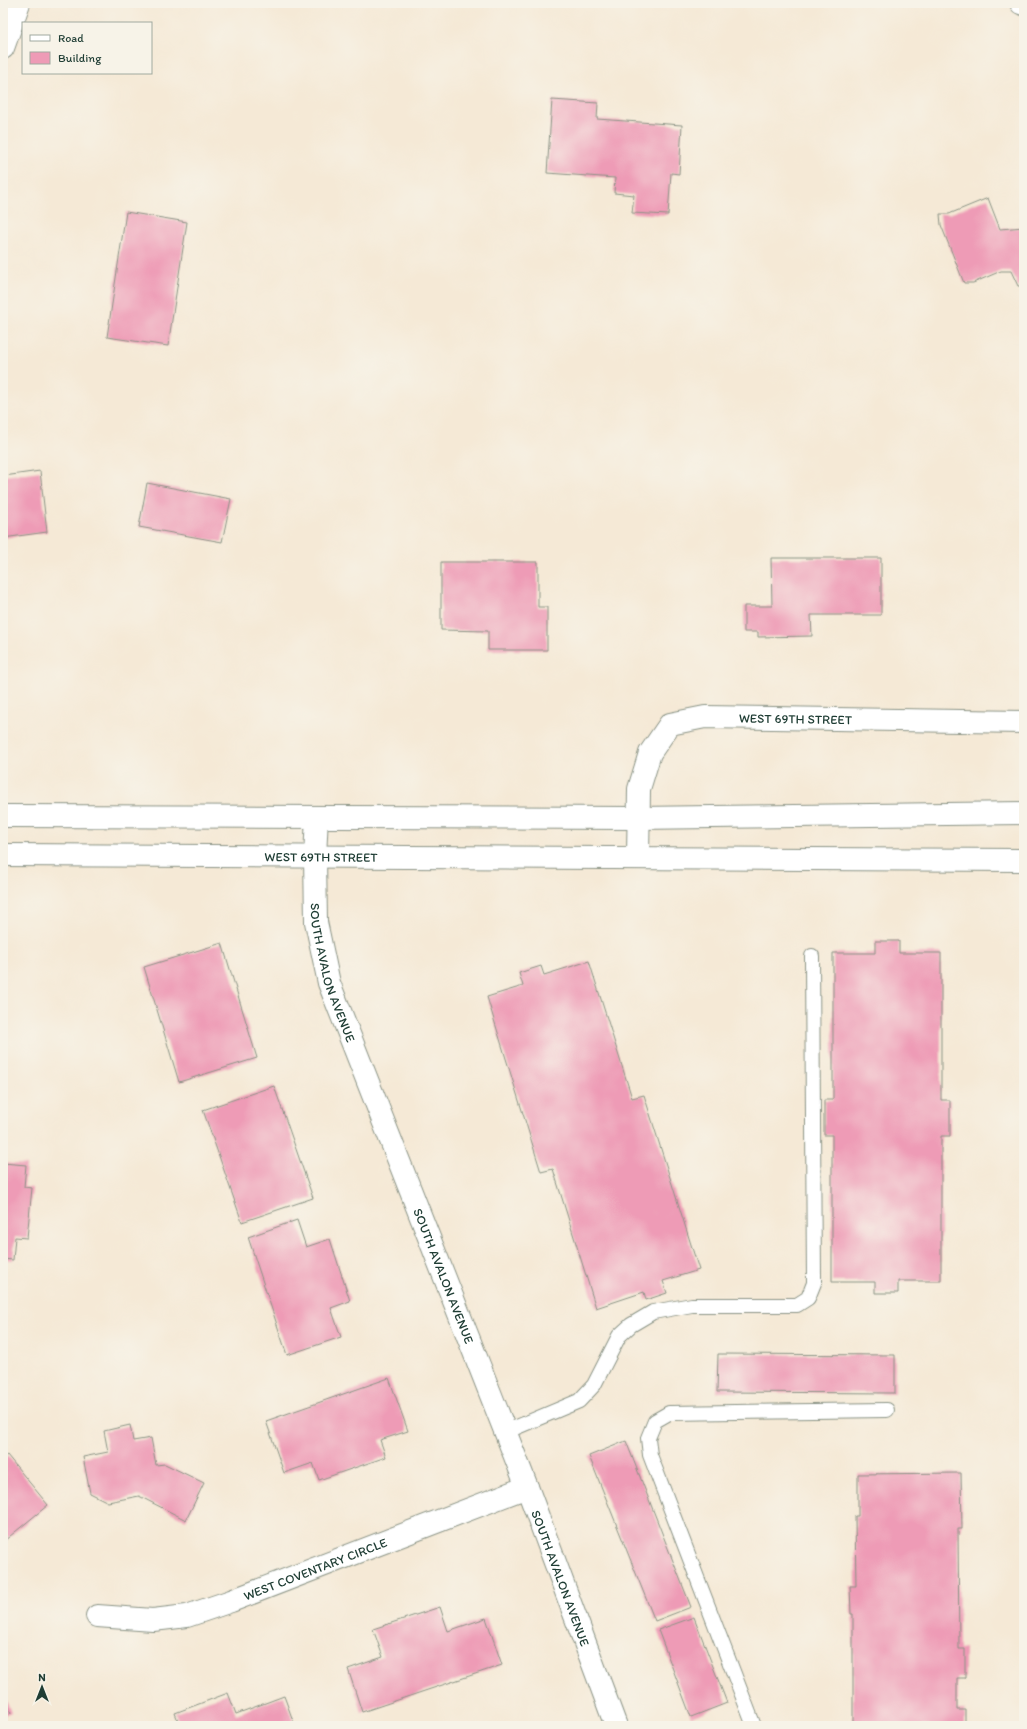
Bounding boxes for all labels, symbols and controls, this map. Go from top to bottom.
legend [22,22,152,74]
text: Road [58,31,84,45]
text: Building [58,51,102,65]
street label: WEST 69TH STREET [739,711,853,727]
street label: WEST 69TH STREET [264,849,378,865]
street label: SOUTH AVALON AVENUE [308,903,358,1044]
street label: SOUTH AVALON AVENUE [410,1206,477,1346]
street label: SOUTH AVALON AVENUE [528,1508,593,1648]
street label: WEST COVENTARY CIRCLE [241,1535,389,1603]
north arrow [22,1667,62,1707]
text: N [38,1671,46,1684]

